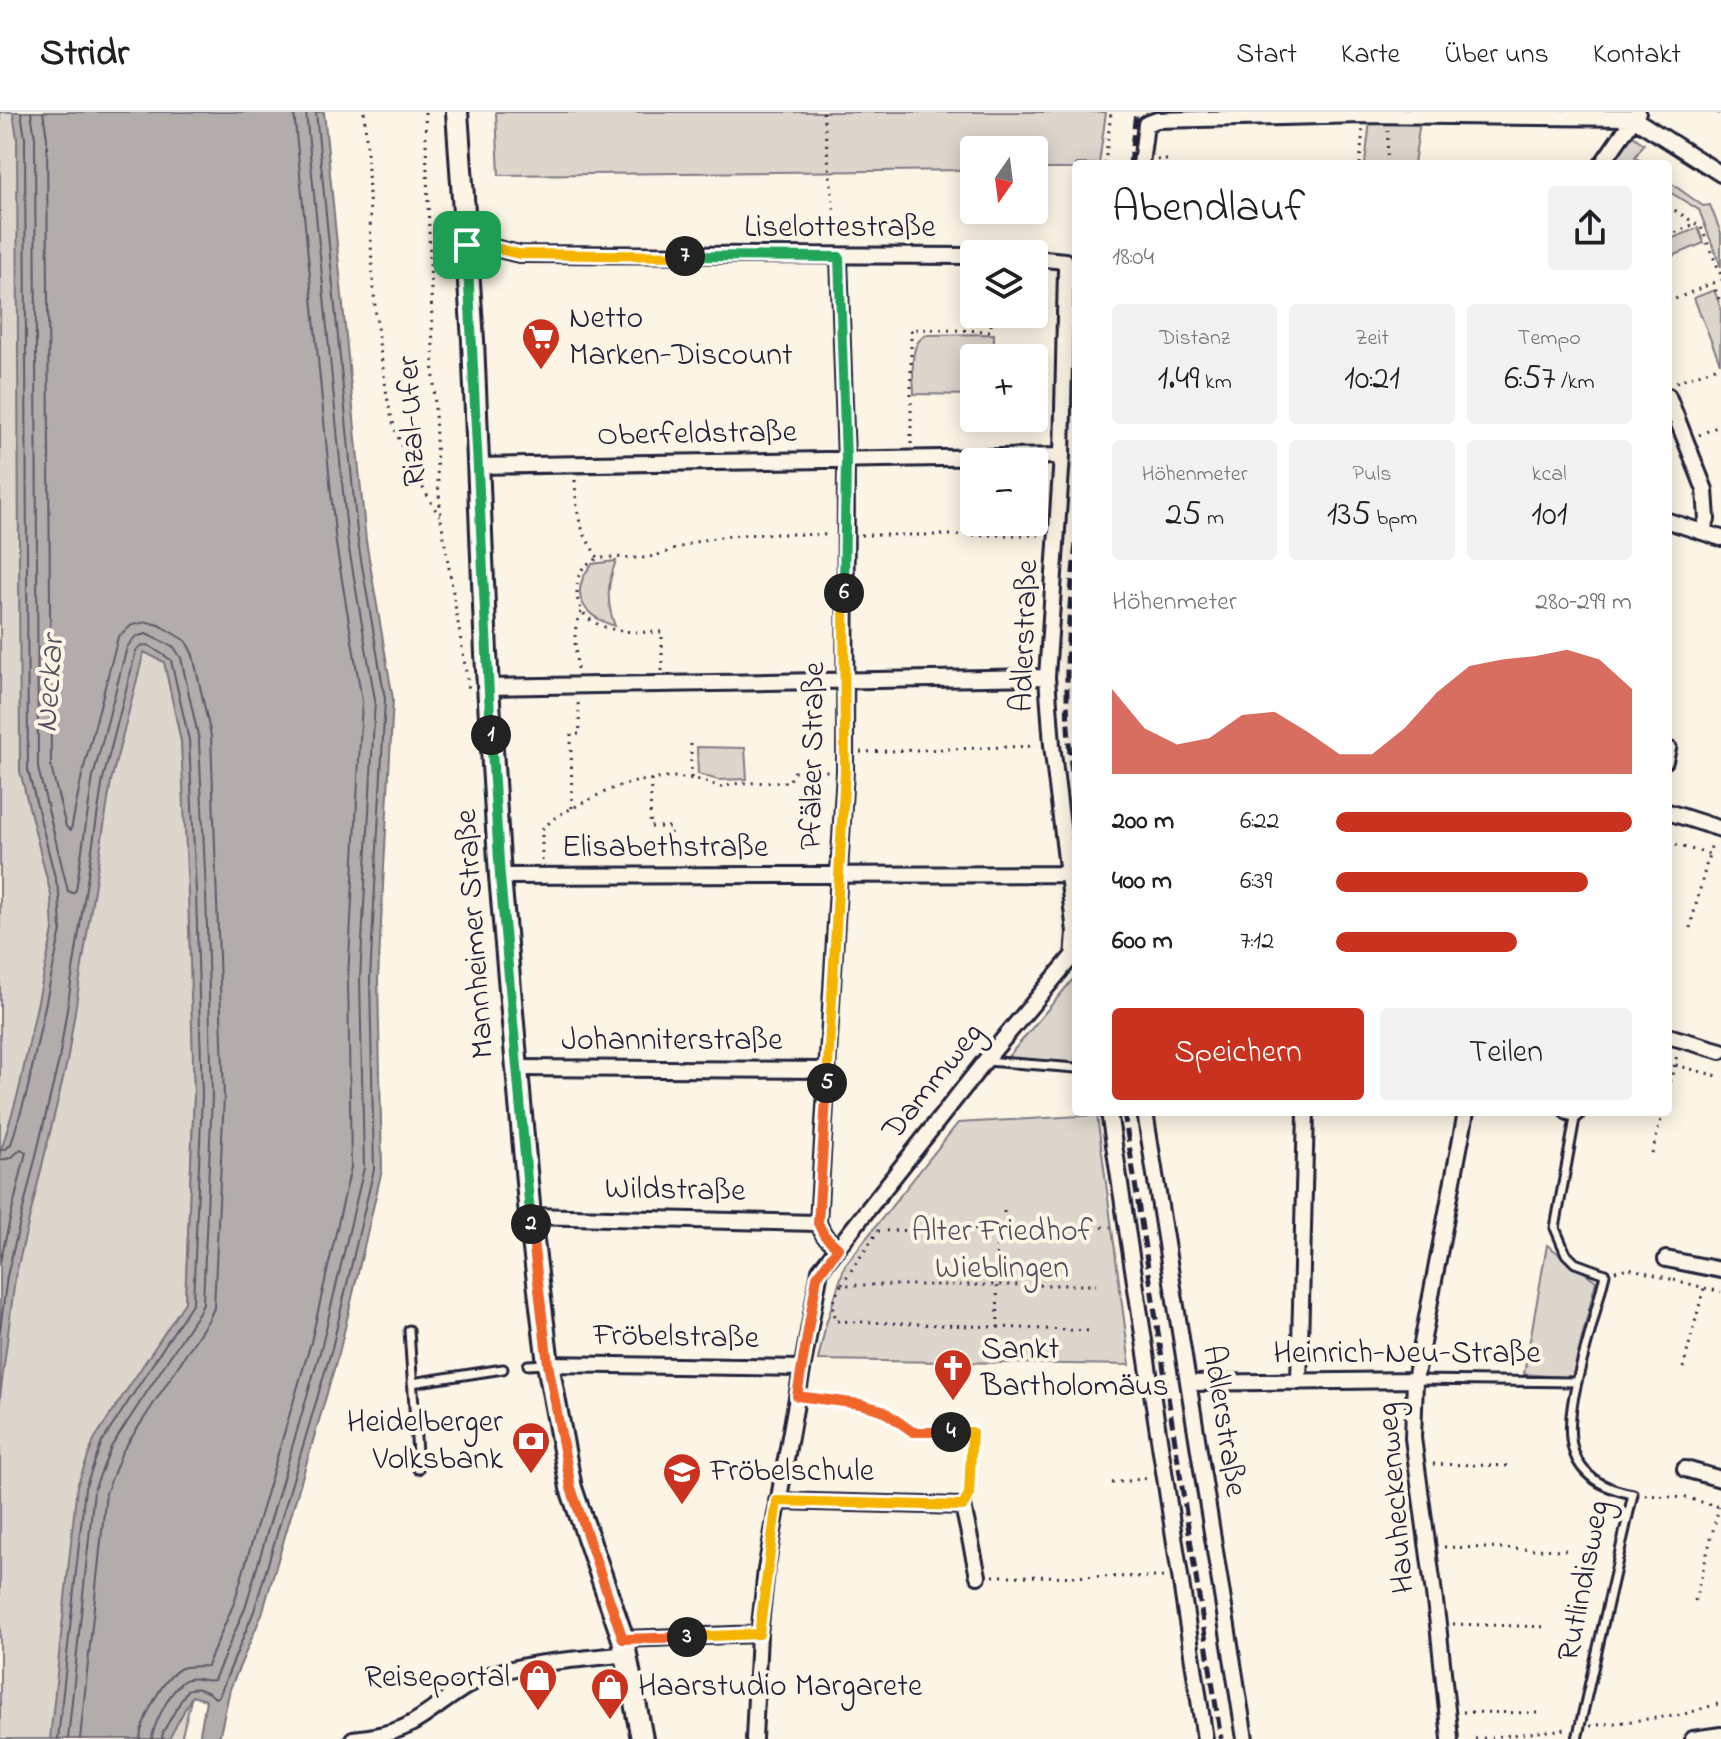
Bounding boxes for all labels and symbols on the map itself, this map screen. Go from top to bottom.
north arrow [960,136,1048,224]
street label: Liselottestraße [744,205,936,252]
pin [433,211,501,279]
pin: 7 [665,236,705,276]
place label: Netto Marken-Discount [569,296,793,380]
supermarket icon: Netto Marken-Discount [520,316,562,371]
street label: Rizal-Ufer [386,354,440,488]
street label: Oberfeldstraße [597,410,798,460]
street label: Adlerstraße [1000,558,1052,713]
pin: 6 [824,573,864,613]
water label: Neckar [23,629,80,734]
street label: Pfälzer Straße [789,661,839,851]
pin: 1 [471,715,511,755]
street label: Mannheimer Straße [444,807,508,1060]
street label: Elisabethstraße [562,825,769,872]
street label: Dammweg [871,1013,996,1152]
street label: Johanniterstraße [561,1018,783,1065]
pin: 5 [807,1063,847,1103]
street label: Wildstraße [604,1166,746,1216]
pin: 2 [511,1204,551,1244]
park label: Alter Friedhof Wieblingen [912,1209,1093,1293]
street label: Fröbelstraße [592,1313,760,1363]
place label: Sankt Bartholomäus [980,1327,1169,1411]
street label: Heinrich-Neu-Straße [1273,1331,1541,1378]
street label: Adlerstraße [1188,1342,1258,1501]
church icon: Sankt Bartholomäus [932,1347,974,1402]
place label: Heidelberger Volksbank [347,1400,504,1484]
street label: Hauheckenweg [1365,1400,1429,1596]
pin: 4 [931,1412,971,1452]
bank icon: Heidelberger Volksbank [510,1420,552,1475]
place label: Fröbelschule [709,1449,875,1496]
school or university icon: Fröbelschule [661,1451,703,1506]
street label: Rutlindisweg [1546,1496,1624,1666]
pin: 3 [667,1617,707,1657]
place label: Reiseportal [364,1655,510,1702]
shop icon: Reiseportal [517,1657,559,1712]
place label: Haarstudio Margarete [638,1664,923,1711]
shop icon: Haarstudio Margarete [589,1666,631,1721]

